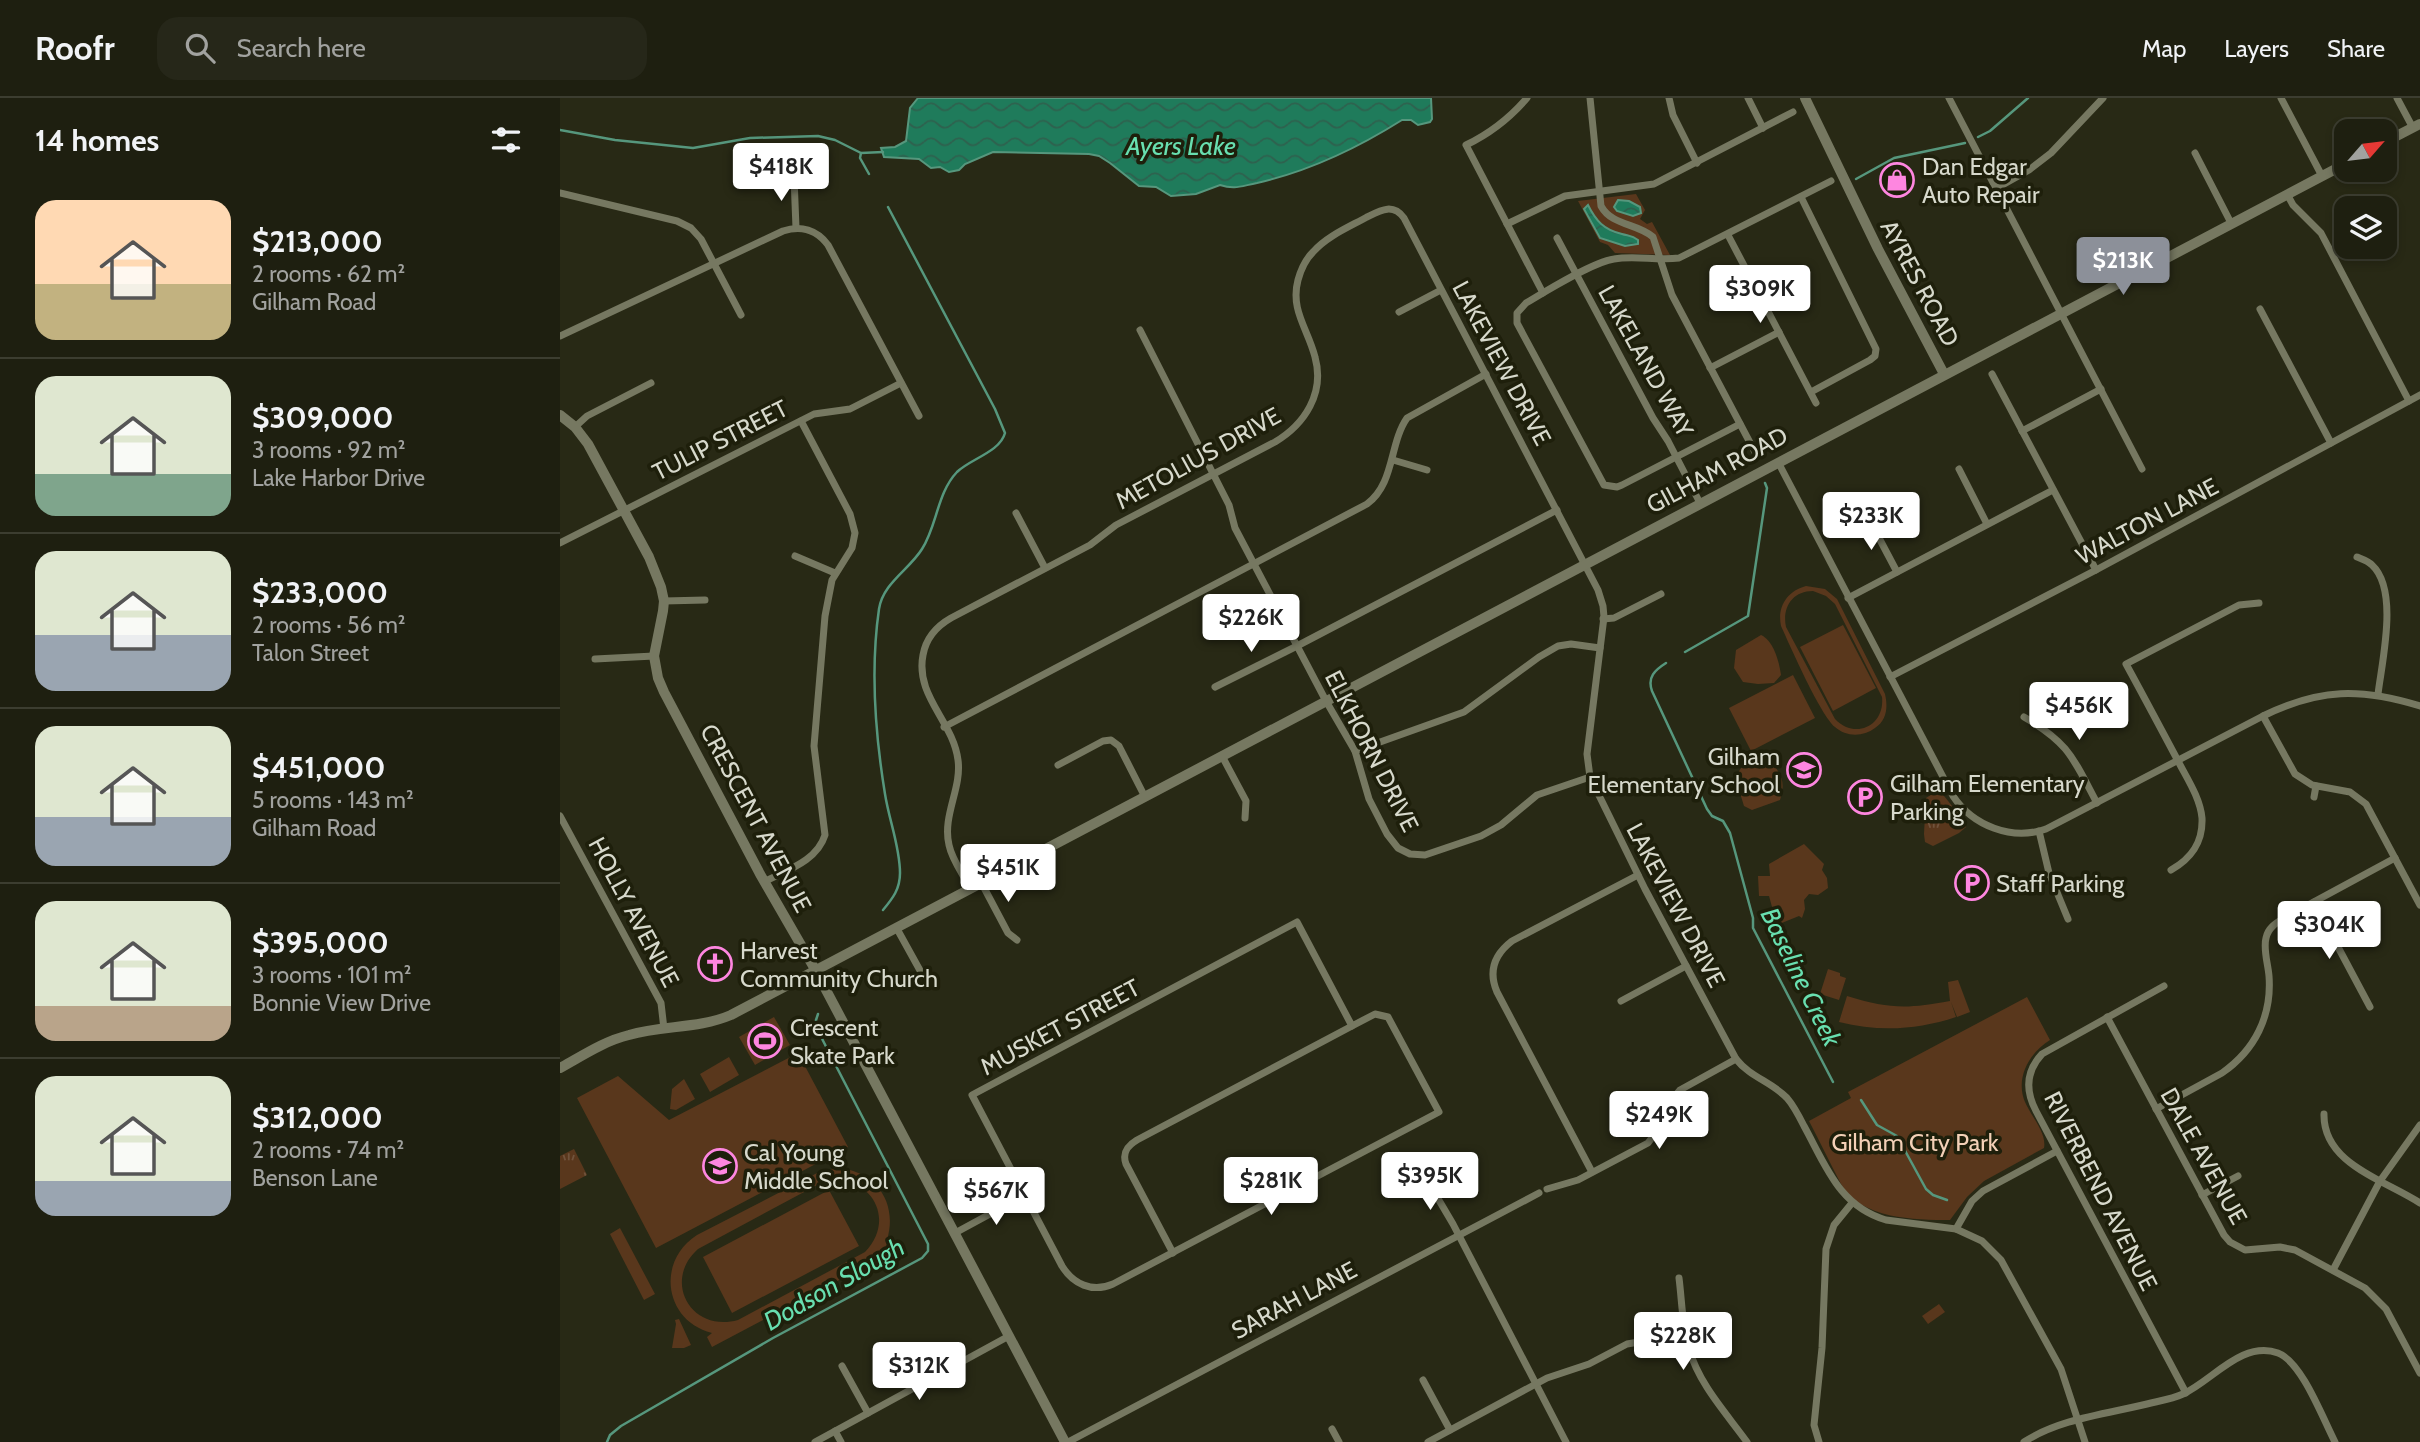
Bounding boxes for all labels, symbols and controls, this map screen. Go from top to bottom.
search box [157,17,647,80]
text: Roofr [35,28,115,68]
icon: search [181,29,219,67]
text: Search here [237,32,366,64]
text: Map [2142,34,2186,63]
text: Layers [2224,34,2289,63]
text: Share [2327,34,2385,63]
north arrow [2334,119,2398,182]
map controls [2334,119,2397,259]
icon: filters [487,121,525,159]
text: 14 homes [35,122,159,159]
water label: Ayers Lake [1125,130,1236,162]
pin: $418K [732,144,830,203]
text: $418K [749,152,813,180]
place label: Dan Edgar Auto Repair [1922,152,2040,209]
shop icon: Dan Edgar Auto Repair [1878,161,1916,199]
button: layers [2334,196,2397,259]
street label: AYRES ROAD [1875,215,1965,351]
text: $213,000 [252,223,383,260]
icon: home [91,228,175,312]
pin: $213K [2074,238,2172,297]
text: $213K [2093,246,2153,274]
text: 2 rooms · 62 m² [252,260,405,288]
pin: $309K [1711,266,1809,325]
text: $309K [1725,274,1795,302]
street label: LAKEVIEW DRIVE [1447,276,1557,450]
street label: LAKELAND WAY [1592,280,1700,442]
text: Gilham Road [252,288,376,316]
street label: TULIP STREET [647,393,793,487]
text: $309,000 [252,399,393,436]
street label: METOLIUS DRIVE [1110,401,1286,515]
icon: home [91,404,175,488]
street label: GILHAM ROAD [1641,421,1793,519]
text: 3 rooms · 92 m² [252,436,406,464]
text: Lake Harbor Drive [252,464,425,492]
street label: WALTON LANE [2071,471,2223,571]
pin: $233K [1822,492,1920,552]
text: $233K [1839,501,1903,529]
text: $233,000 [252,574,388,611]
icon: home [91,579,175,663]
pin: $226K [1202,594,1300,654]
text: $226K [1218,603,1284,631]
text: 2 rooms · 56 m² [252,611,406,639]
text: Talon Street [252,639,369,667]
street label: ELKHORN DRIVE [1319,666,1425,836]
pin: $456K [2030,682,2128,742]
text: $456K [2045,691,2113,719]
street label: CRESCENT AVENUE [694,719,818,917]
place label: Gilham Elementary School [1588,742,1780,799]
text: $451,000 [252,749,385,786]
school or university icon: Gilham Elementary School [1785,751,1823,789]
icon: home [91,754,175,838]
place label: Gilham Elementary Parking [1890,769,2085,826]
parking icon: Gilham Elementary Parking [1846,778,1884,816]
text: 5 rooms · 143 m² [252,786,414,814]
text: Gilham Road [252,814,376,842]
street label: LAKEVIEW DRIVE [1621,818,1731,992]
street label: HOLLY AVENUE [582,832,686,992]
pin: $451K [959,844,1057,904]
text: $451K [977,853,1039,881]
parking icon: Staff Parking [1953,864,1991,902]
place label: Staff Parking [1996,869,2125,898]
water label: Baseline Creek [1754,902,1849,1052]
pin: $304K [2280,902,2378,961]
text: $304K [2294,910,2364,938]
text: $395,000 [252,924,389,961]
icon: home [91,929,175,1013]
place label: Harvest Community Church [740,936,938,993]
church icon: Harvest Community Church [696,945,734,983]
text: 3 rooms · 101 m² [252,961,411,989]
street label: MUSKET STREET [975,973,1145,1081]
text: Bonnie View Drive [252,989,431,1017]
place label: Crescent Skate Park [790,1013,895,1070]
sports icon: Crescent Skate Park [746,1022,784,1060]
street label: DALE AVENUE [2155,1083,2253,1229]
street label: RIVERBEND AVENUE [2038,1087,2164,1295]
pin: $249K [1610,1091,1708,1151]
text: $312,000 [252,1099,383,1136]
text: $249K [1625,1100,1693,1128]
icon: home [91,1104,175,1188]
park label: Gilham City Park [1831,1128,1999,1157]
text: 2 rooms · 74 m² [252,1136,404,1164]
place label: Cal Young Middle School [744,1138,889,1195]
school or university icon: Cal Young Middle School [701,1147,739,1185]
pin: $395K [1381,1152,1479,1212]
pin: $281K [1222,1158,1320,1217]
text: $395K [1397,1161,1463,1189]
text: Benson Lane [252,1164,378,1192]
text: $281K [1240,1166,1302,1194]
pin: $567K [947,1168,1045,1227]
text: $567K [964,1176,1028,1204]
water label: Dodson Slough [758,1231,910,1337]
street label: SARAH LANE [1227,1255,1361,1345]
pin: $228K [1634,1312,1732,1372]
text: $228K [1650,1321,1716,1349]
pin: $312K [870,1342,968,1402]
text: $312K [889,1351,949,1379]

